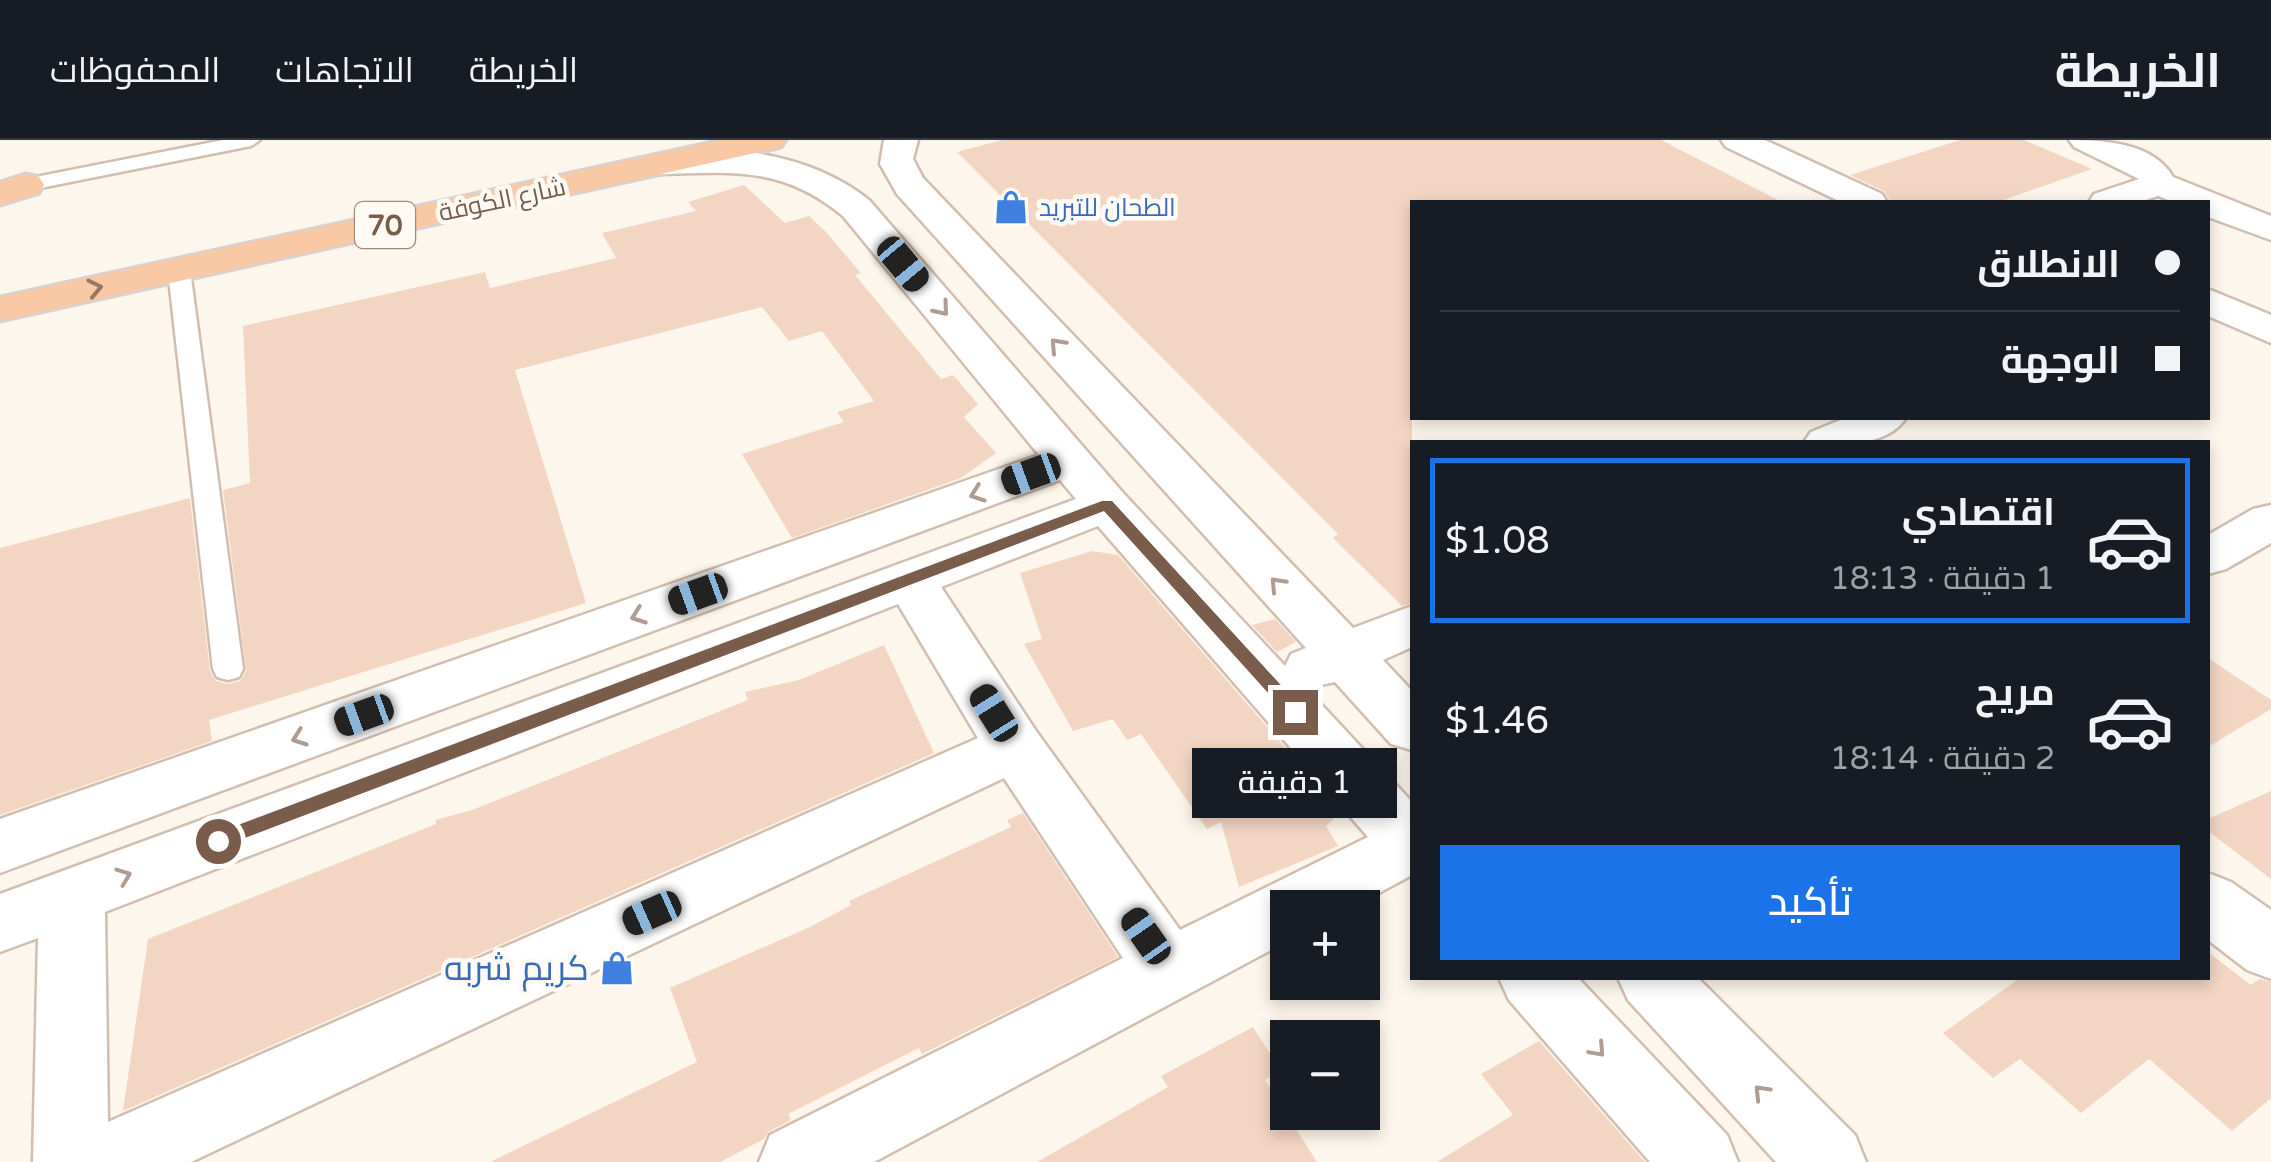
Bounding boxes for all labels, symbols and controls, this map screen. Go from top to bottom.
text: الخريطة [2055,43,2221,101]
text: المحفوظات [50,50,220,92]
text: الاتجاهات [275,50,414,92]
text: الخريطة [469,50,578,92]
street label: شارع الكوفة [436,172,569,229]
shop icon: الطحان للتبريد [992,188,1030,226]
place label: الطحان للتبريد [1039,193,1176,223]
road number: 70 [355,202,415,248]
car [872,231,934,297]
text: الانطلاق [1977,242,2120,288]
one-way arrow [86,279,103,300]
one-way arrow [930,298,948,316]
one-way arrow [1050,338,1068,357]
text: الوجهة [2001,338,2120,384]
car [998,450,1064,498]
one-way arrow [969,482,986,503]
text: اقتصادي [1902,490,2055,536]
icon: car [2085,496,2175,586]
text: $1.08 [1445,518,1550,564]
text: 1 دقيقة · 18:13 [1830,560,2055,598]
car [665,570,731,618]
one-way arrow [1271,577,1289,596]
one-way arrow [631,604,648,625]
text: مريح [1975,670,2055,716]
icon: car [2085,676,2175,766]
car [965,680,1023,746]
route end [1273,690,1318,735]
car [331,691,397,739]
text: $1.46 [1445,698,1549,744]
one-way arrow [292,726,309,747]
text: 2 دقيقة · 18:14 [1830,740,2055,778]
callout: 1 دقيقة [1192,747,1398,817]
text: 1 دقيقة [1238,764,1351,802]
route start [196,819,241,864]
button: تأكيد [1440,845,2180,960]
one-way arrow [114,868,132,888]
car [618,887,686,939]
map controls [1270,890,1380,1130]
button: + [1270,890,1380,1000]
car [1117,903,1175,969]
place label: كريم شربه [444,948,589,992]
shop icon: كريم شربه [598,949,636,987]
button: − [1270,1020,1380,1130]
one-way arrow [1587,1038,1605,1057]
one-way arrow [1755,1085,1773,1103]

